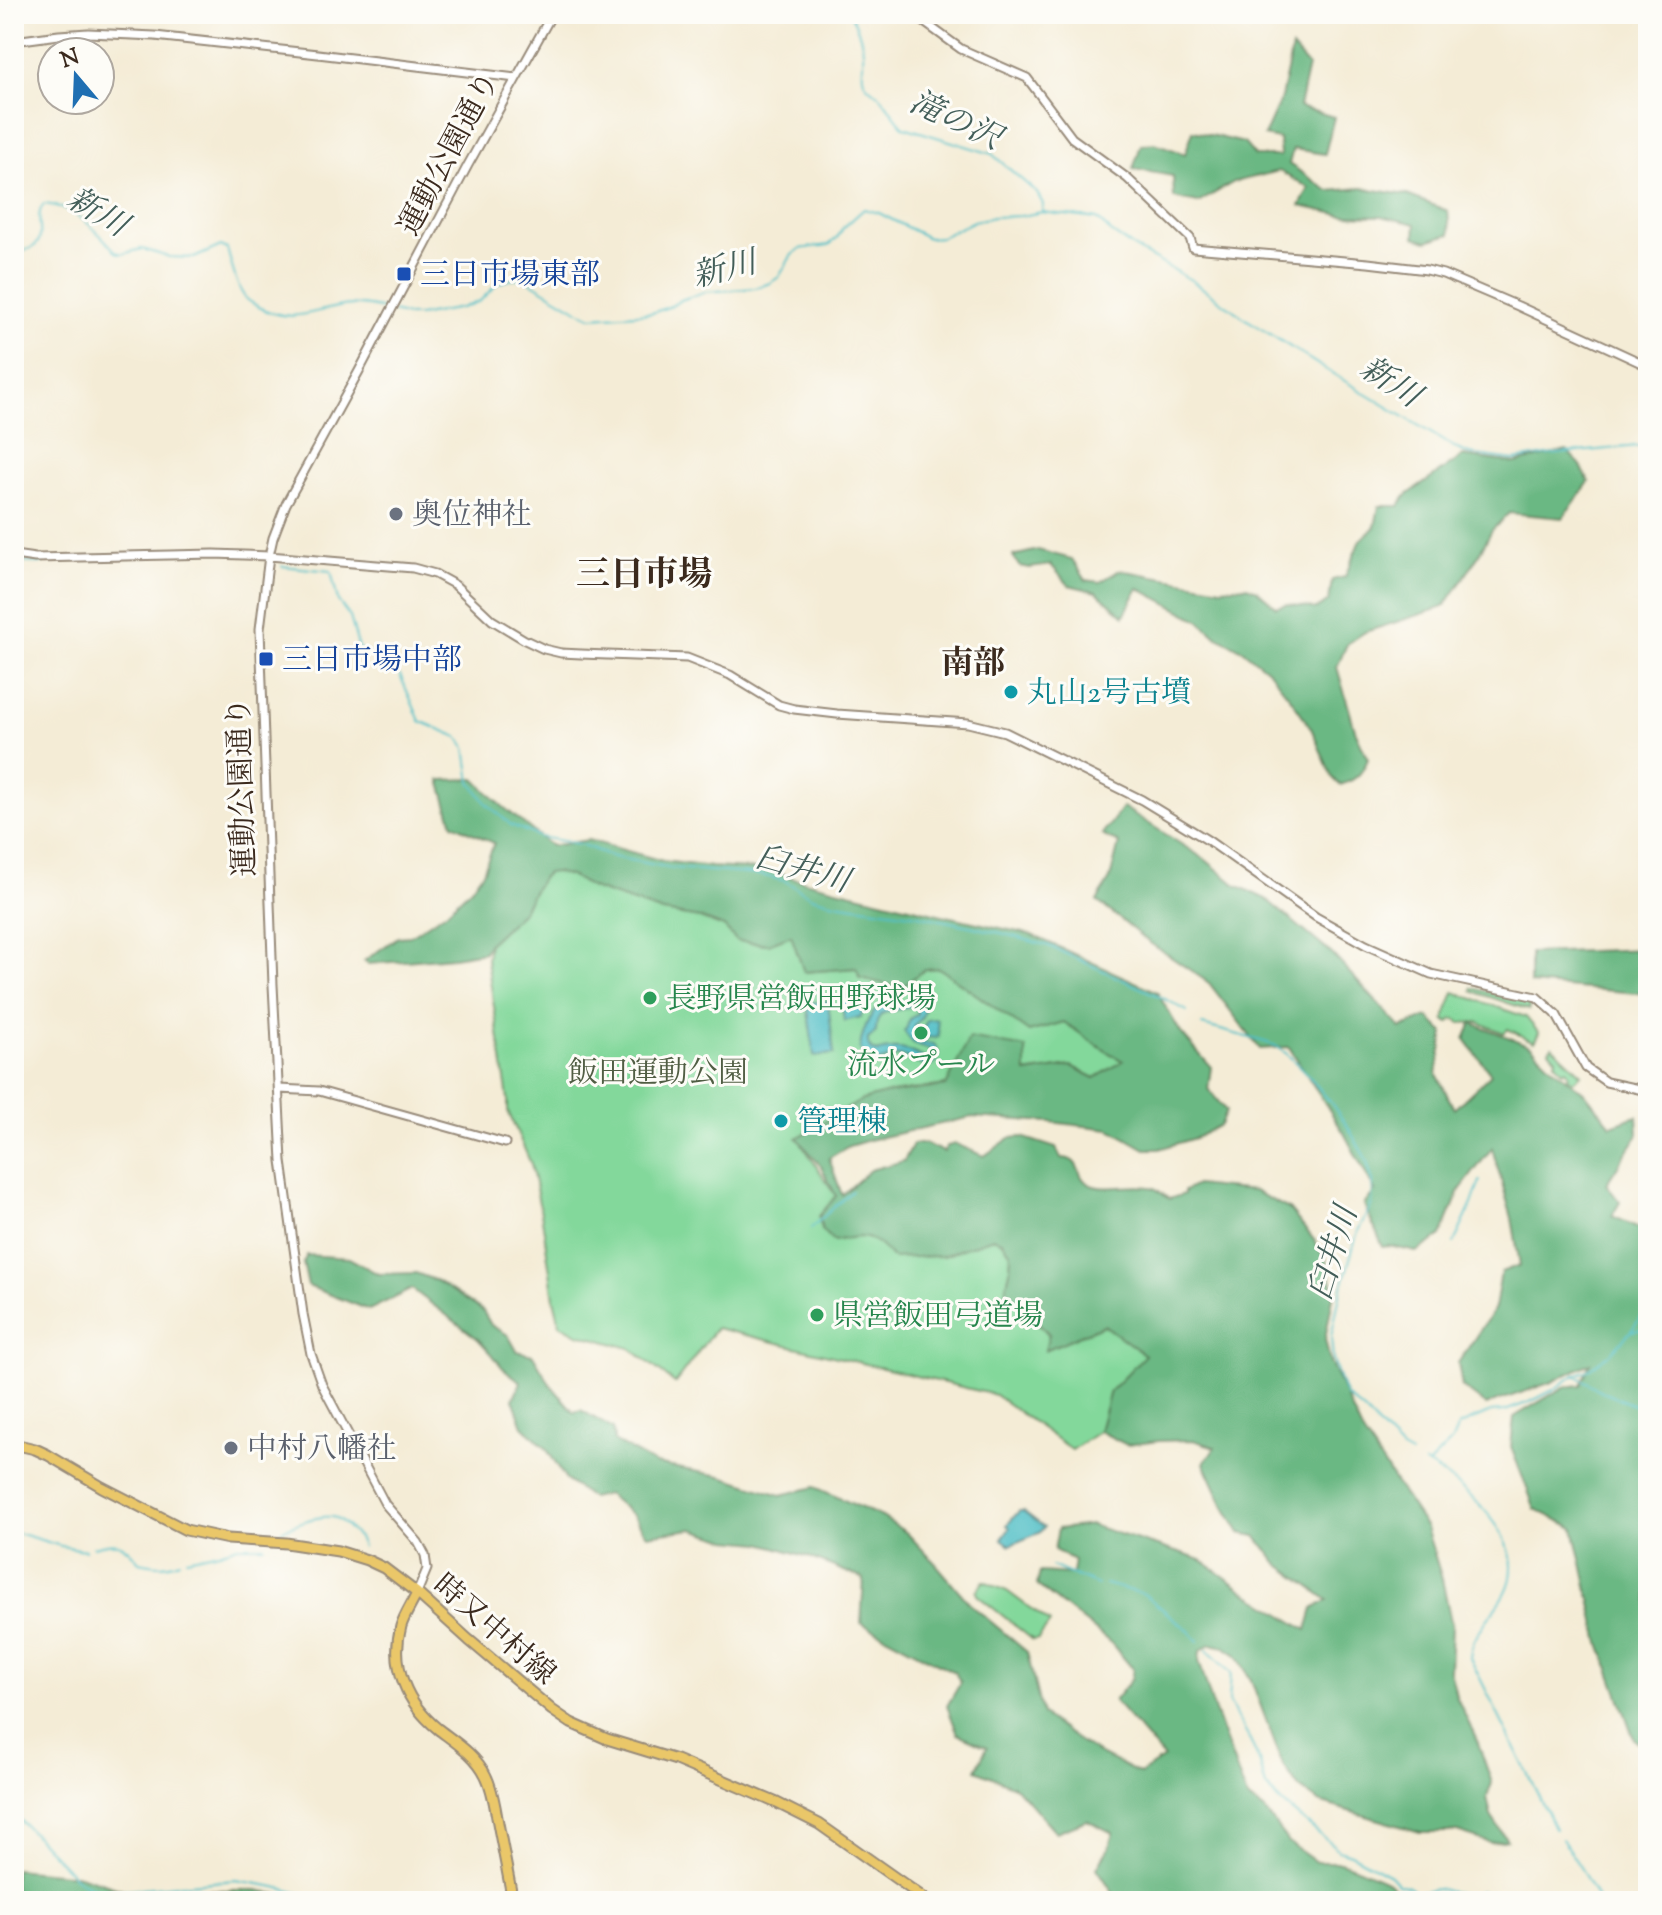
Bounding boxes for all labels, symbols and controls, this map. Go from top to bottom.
north arrow [36,36,116,116]
text: N [57,42,84,78]
street label: 運動公園通り [389,65,511,244]
water label: 滝の沢 [902,81,1012,165]
water label: 新川 [57,177,138,251]
water label: 新川 [688,240,764,301]
place label: 三日市場東部 [420,255,600,298]
marker: 三日市場東部 [395,265,413,283]
water label: 新川 [1350,347,1431,422]
place label: 奥位神社 [412,495,532,538]
marker: 奥位神社 [387,505,405,523]
district label: 三日市場 [576,552,712,601]
place label: 三日市場中部 [282,640,462,683]
district label: 南部 [941,642,1005,688]
marker: 三日市場中部 [257,650,275,668]
place label: 丸山2号古墳 [1027,673,1191,716]
marker: 丸山2号古墳 [1002,683,1020,701]
street label: 運動公園通り [219,696,268,878]
water label: 臼井川 [750,836,858,907]
place label: 長野県営飯田野球場 [666,979,936,1022]
marker: 長野県営飯田野球場 [641,989,659,1007]
marker: 流水プール [912,1024,930,1042]
place label: 流水プール [847,1045,995,1088]
park label: 飯田運動公園 [568,1053,748,1096]
place label: 管理棟 [797,1102,887,1145]
marker: 管理棟 [772,1112,790,1130]
water label: 臼井川 [1299,1198,1372,1307]
place label: 県営飯田弓道場 [833,1296,1043,1339]
marker: 県営飯田弓道場 [808,1306,826,1324]
place label: 中村八幡社 [247,1429,397,1472]
marker: 中村八幡社 [222,1439,240,1457]
street label: 時又中村線 [423,1565,564,1696]

